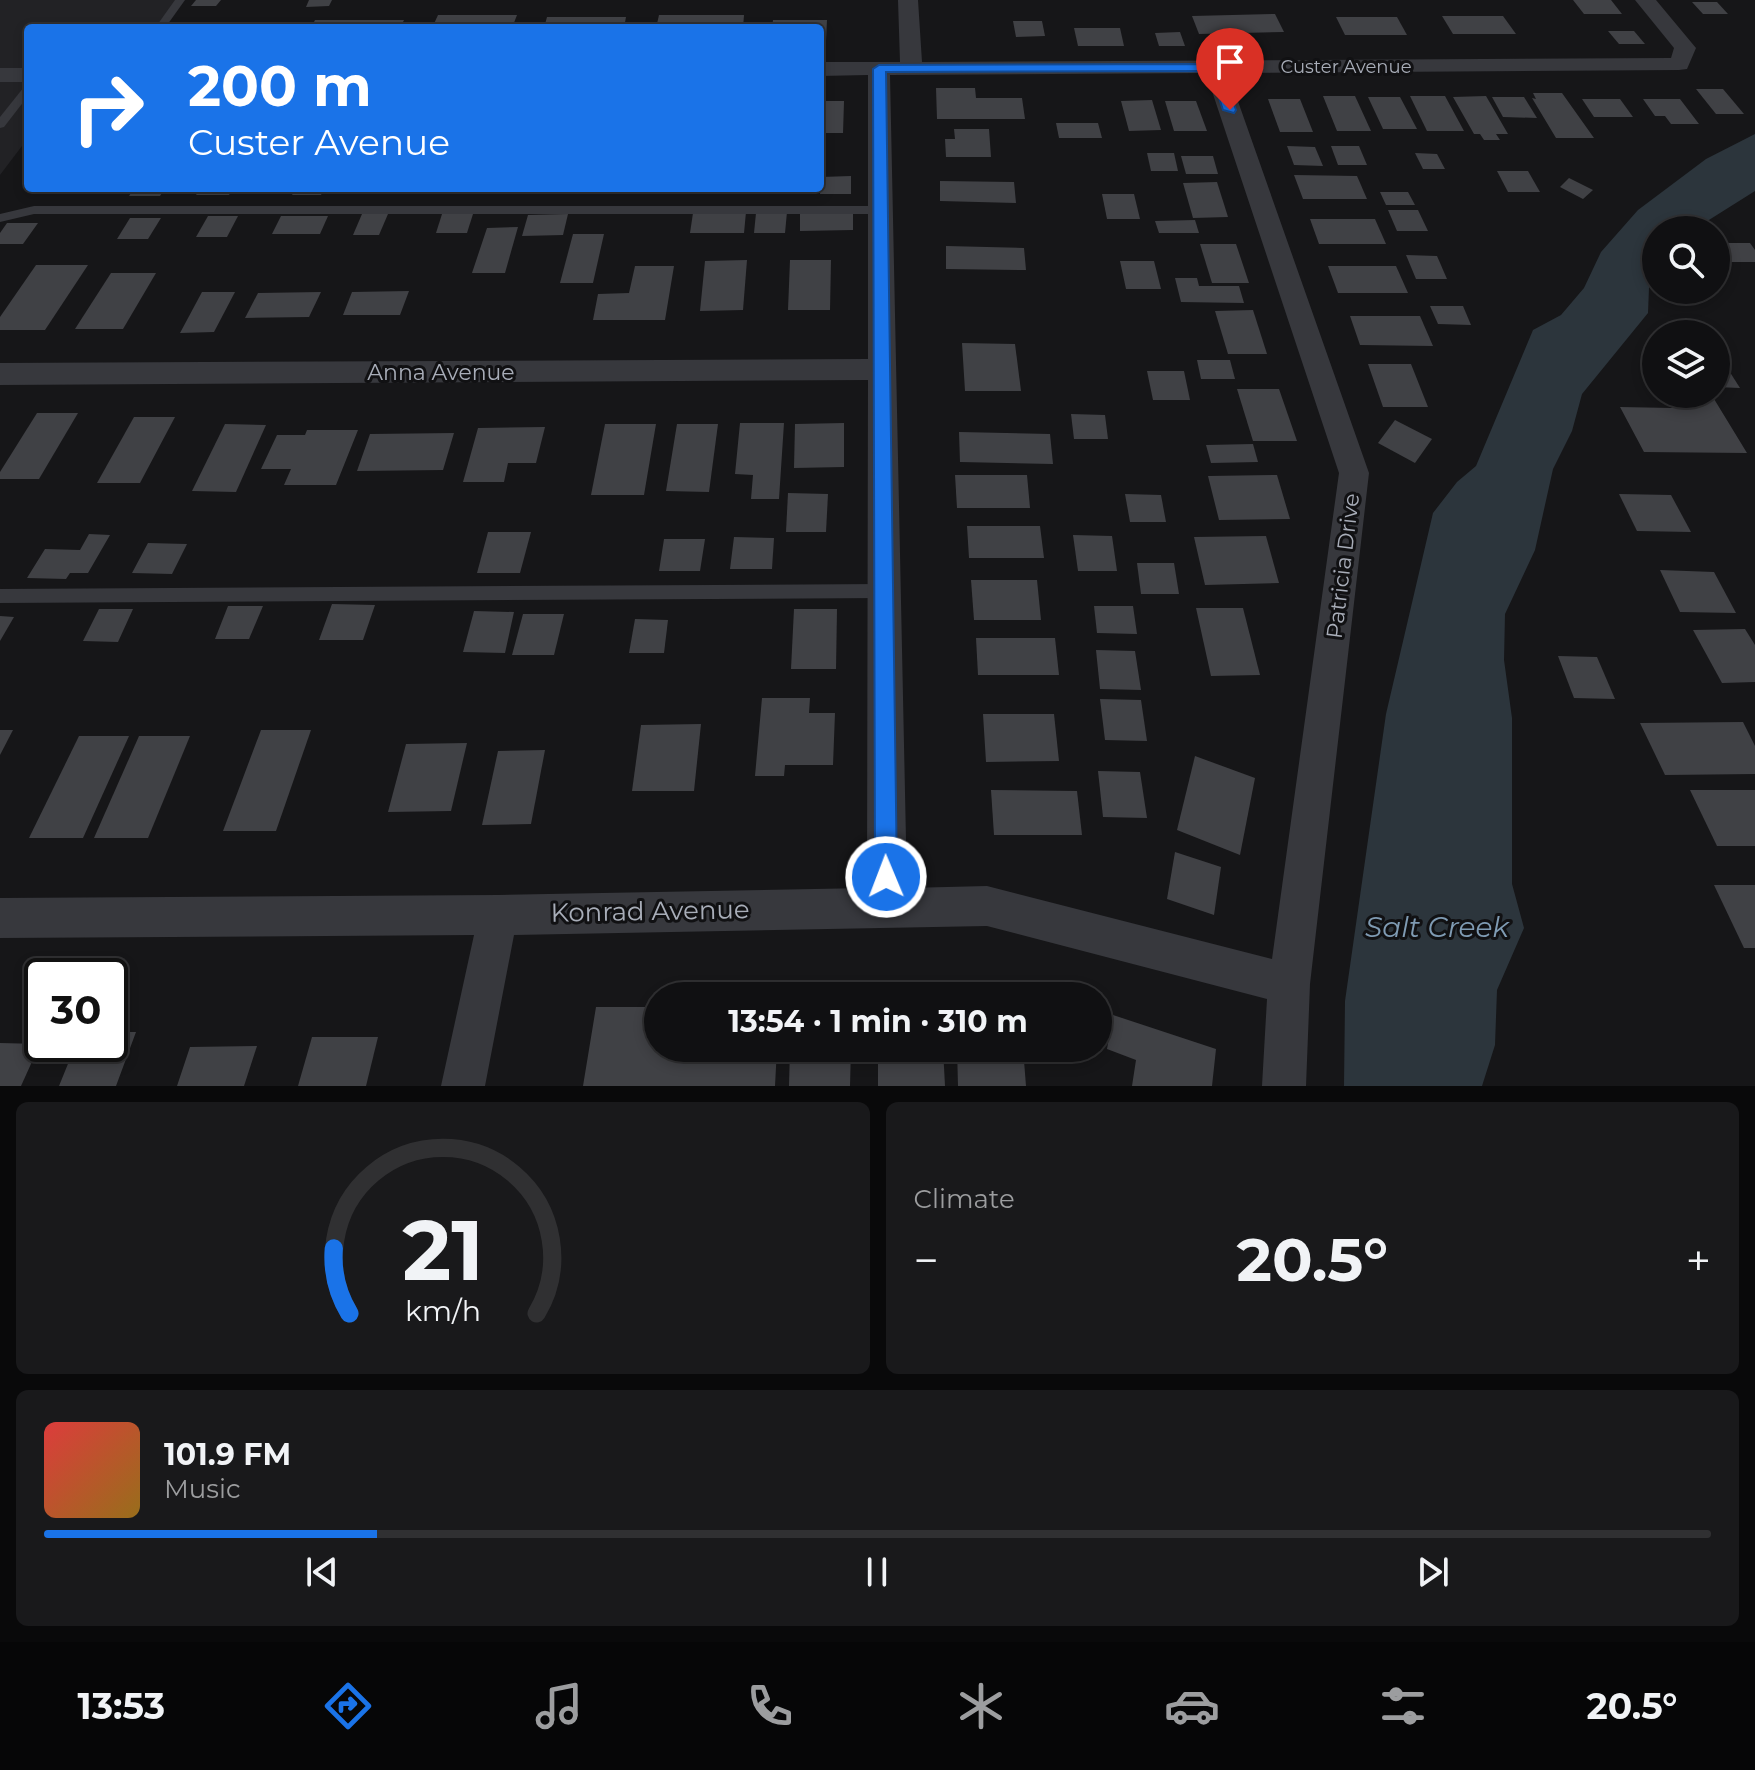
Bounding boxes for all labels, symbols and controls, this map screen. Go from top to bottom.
pin [1196,28,1264,110]
icon: arrive [1208,40,1252,84]
text: 200 m [188,52,372,120]
icon: right [56,56,160,160]
street label: Custer Avenue [1280,56,1412,78]
text: Custer Avenue [188,120,450,164]
map controls [1642,216,1730,408]
button: search [1642,216,1730,304]
button: layers [1642,320,1730,408]
street label: Anna Avenue [367,359,515,386]
street label: Patricia Drive [1321,492,1365,640]
position arrow [844,835,928,919]
street label: Konrad Avenue [550,893,750,929]
water label: Salt Creek [1365,910,1510,944]
speed limit sign: 30 [24,958,128,1062]
text: 13:54 · 1 min · 310 m [728,1003,1028,1040]
text: Climate [914,1183,1015,1215]
text: 21 [402,1199,484,1301]
text: 20.5° [1237,1223,1388,1296]
text: − [914,1233,939,1287]
text: + [1686,1233,1711,1287]
text: km/h [405,1293,481,1328]
text: 101.9 FM [164,1436,291,1473]
text: Music [164,1473,241,1505]
icon: previous [300,1550,344,1594]
icon: pause [855,1550,899,1594]
icon: next [1411,1550,1455,1594]
icon: directions [320,1678,376,1734]
icon: music [531,1678,587,1734]
icon: phone [742,1678,798,1734]
icon: climate [953,1678,1009,1734]
icon: car [1164,1678,1220,1734]
icon: filters [1375,1678,1431,1734]
text: 13:53 [78,1684,165,1728]
text: 20.5° [1587,1684,1677,1728]

